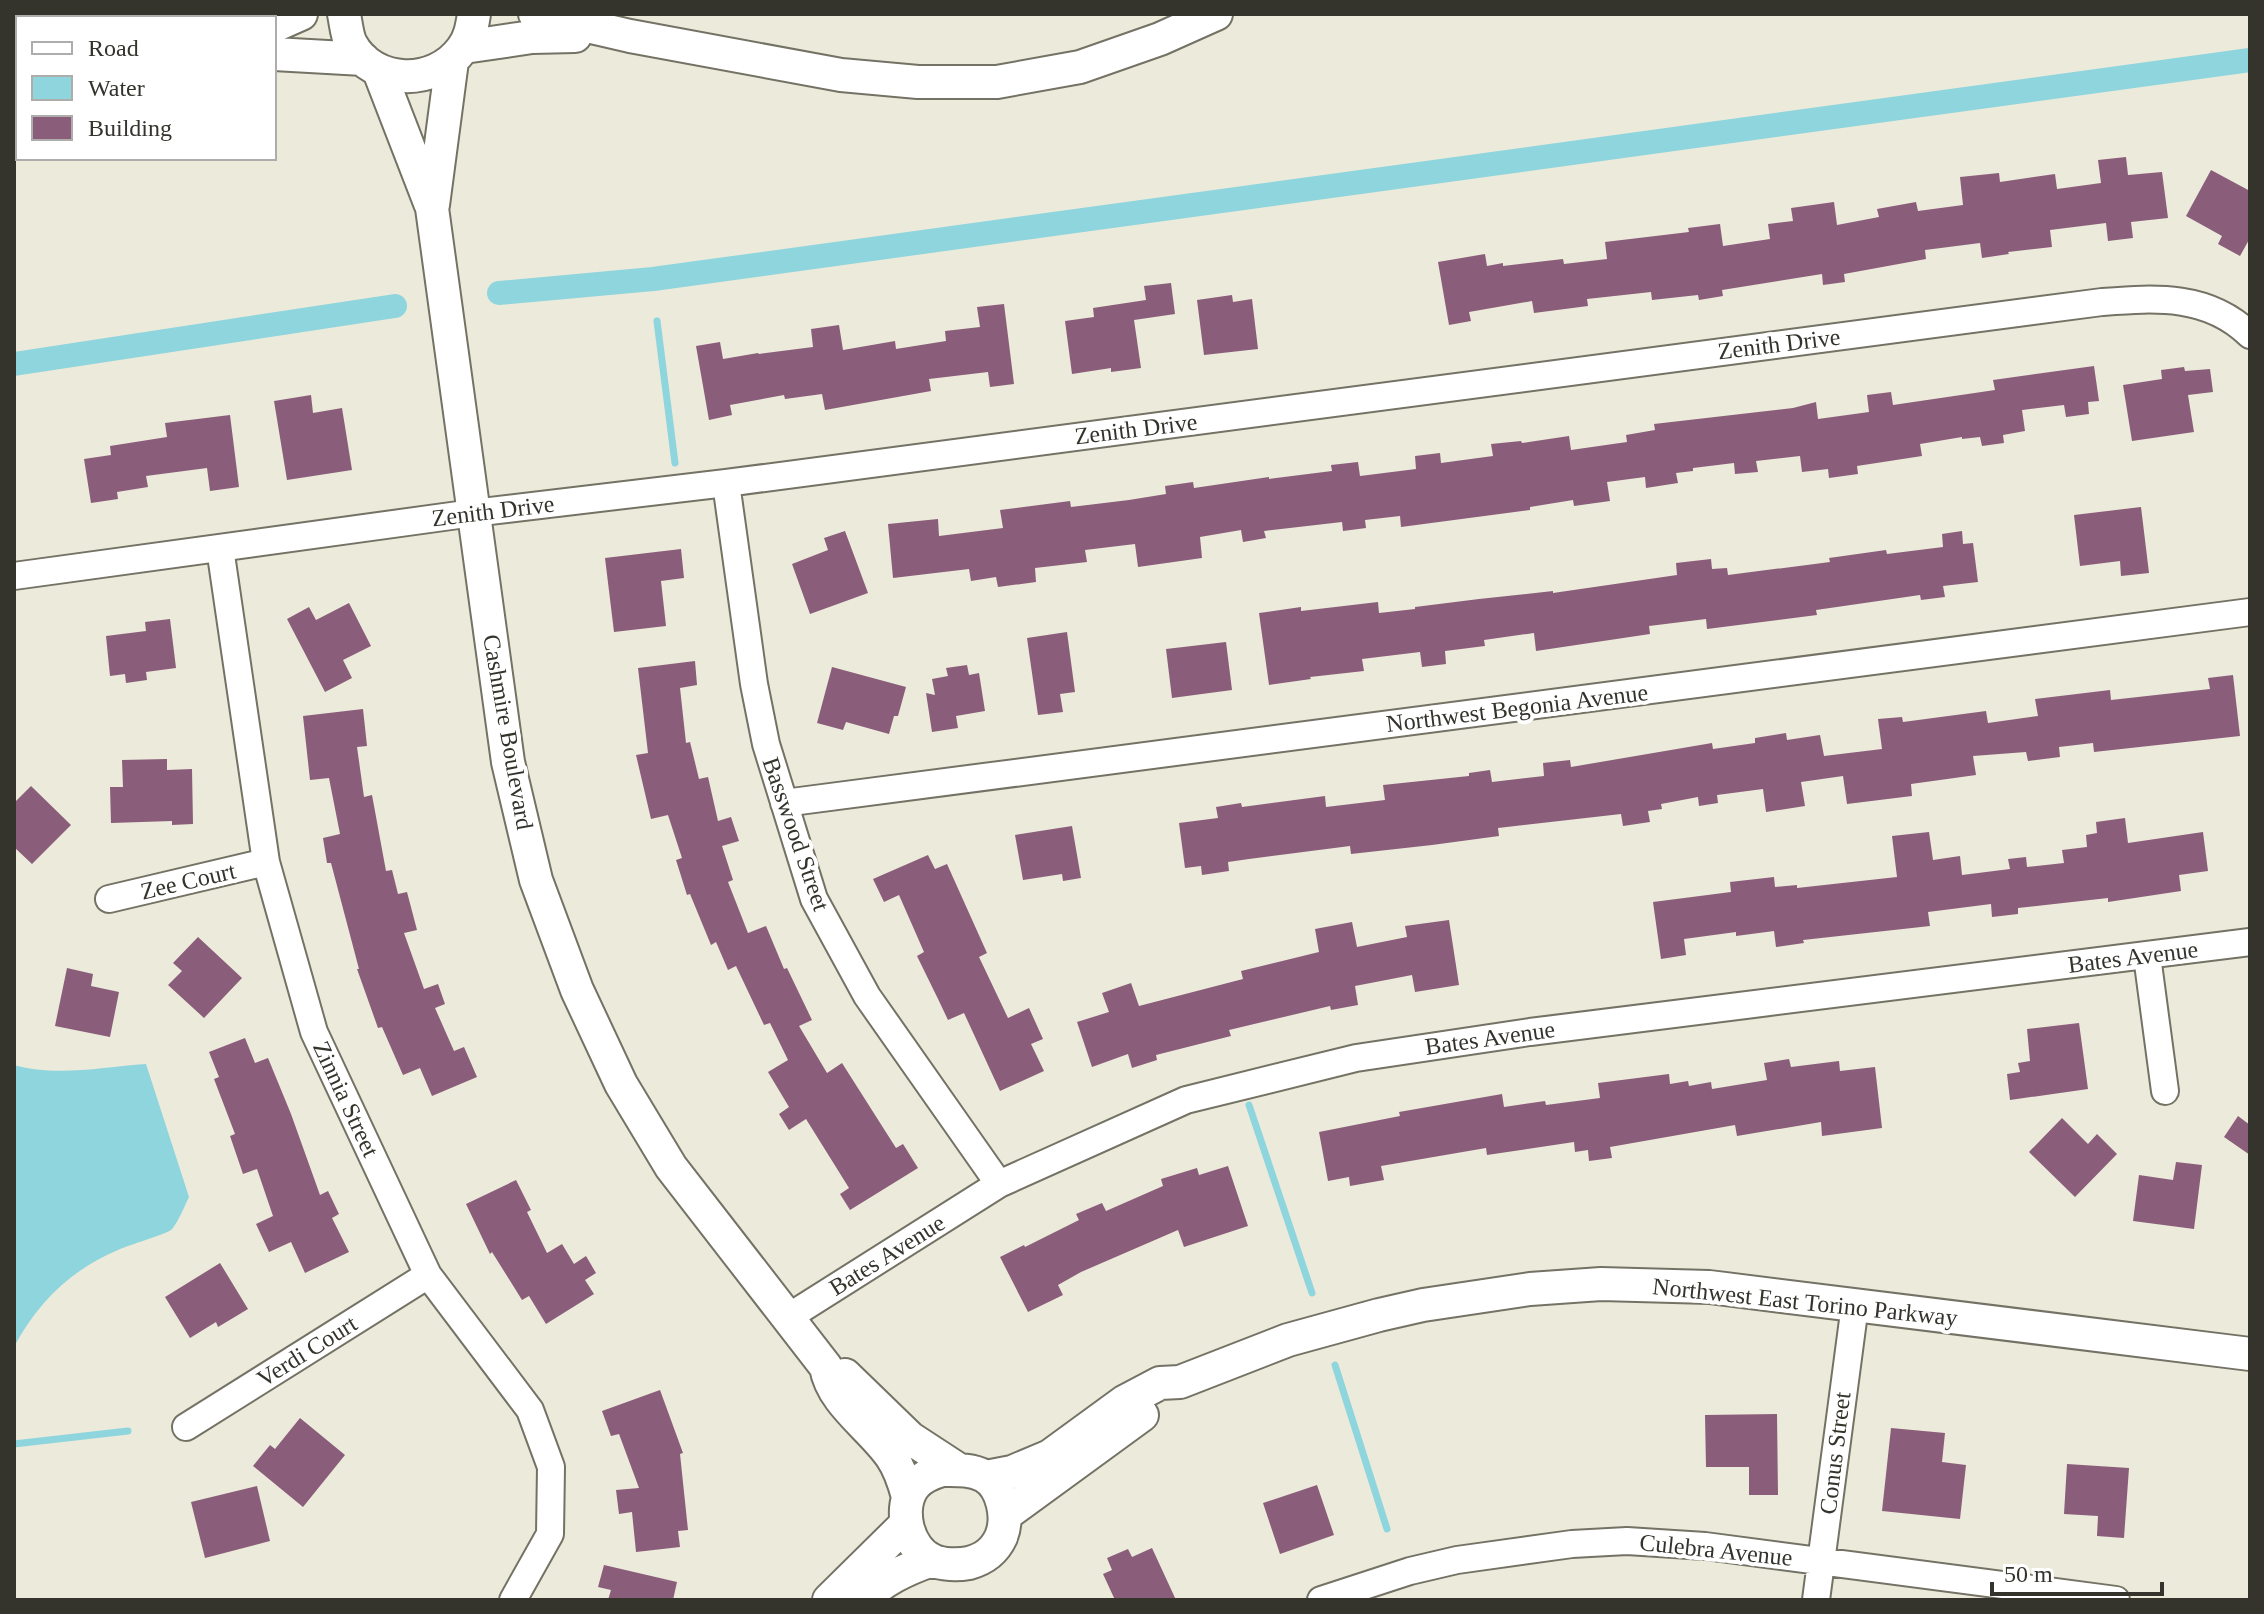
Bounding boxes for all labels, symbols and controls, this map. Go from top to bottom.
legend [16,16,276,160]
text: Road [88,35,139,61]
text: Water [88,75,145,101]
text: Building [88,115,172,141]
street label: Zenith Drive [1716,324,1842,364]
street label: Zenith Drive [1073,409,1199,449]
street label: Zenith Drive [430,491,556,531]
street label: Cashmire Boulevard [478,632,538,832]
street label: Northwest Begonia Avenue [1385,679,1649,737]
street label: Basswood Street [758,754,835,914]
street label: Zee Court [138,857,238,905]
street label: Bates Avenue [2066,936,2200,978]
street label: Bates Avenue [1423,1016,1557,1060]
street label: Zinnia Street [308,1037,384,1161]
street label: Bates Avenue [825,1209,949,1301]
street label: Northwest East Torino Parkway [1651,1273,1959,1331]
street label: Verdi Court [252,1310,362,1392]
street label: Conus Street [1815,1390,1855,1516]
street label: Culebra Avenue [1638,1529,1794,1571]
scale bar [1992,1546,2162,1596]
text: 50 m [2004,1561,2053,1587]

